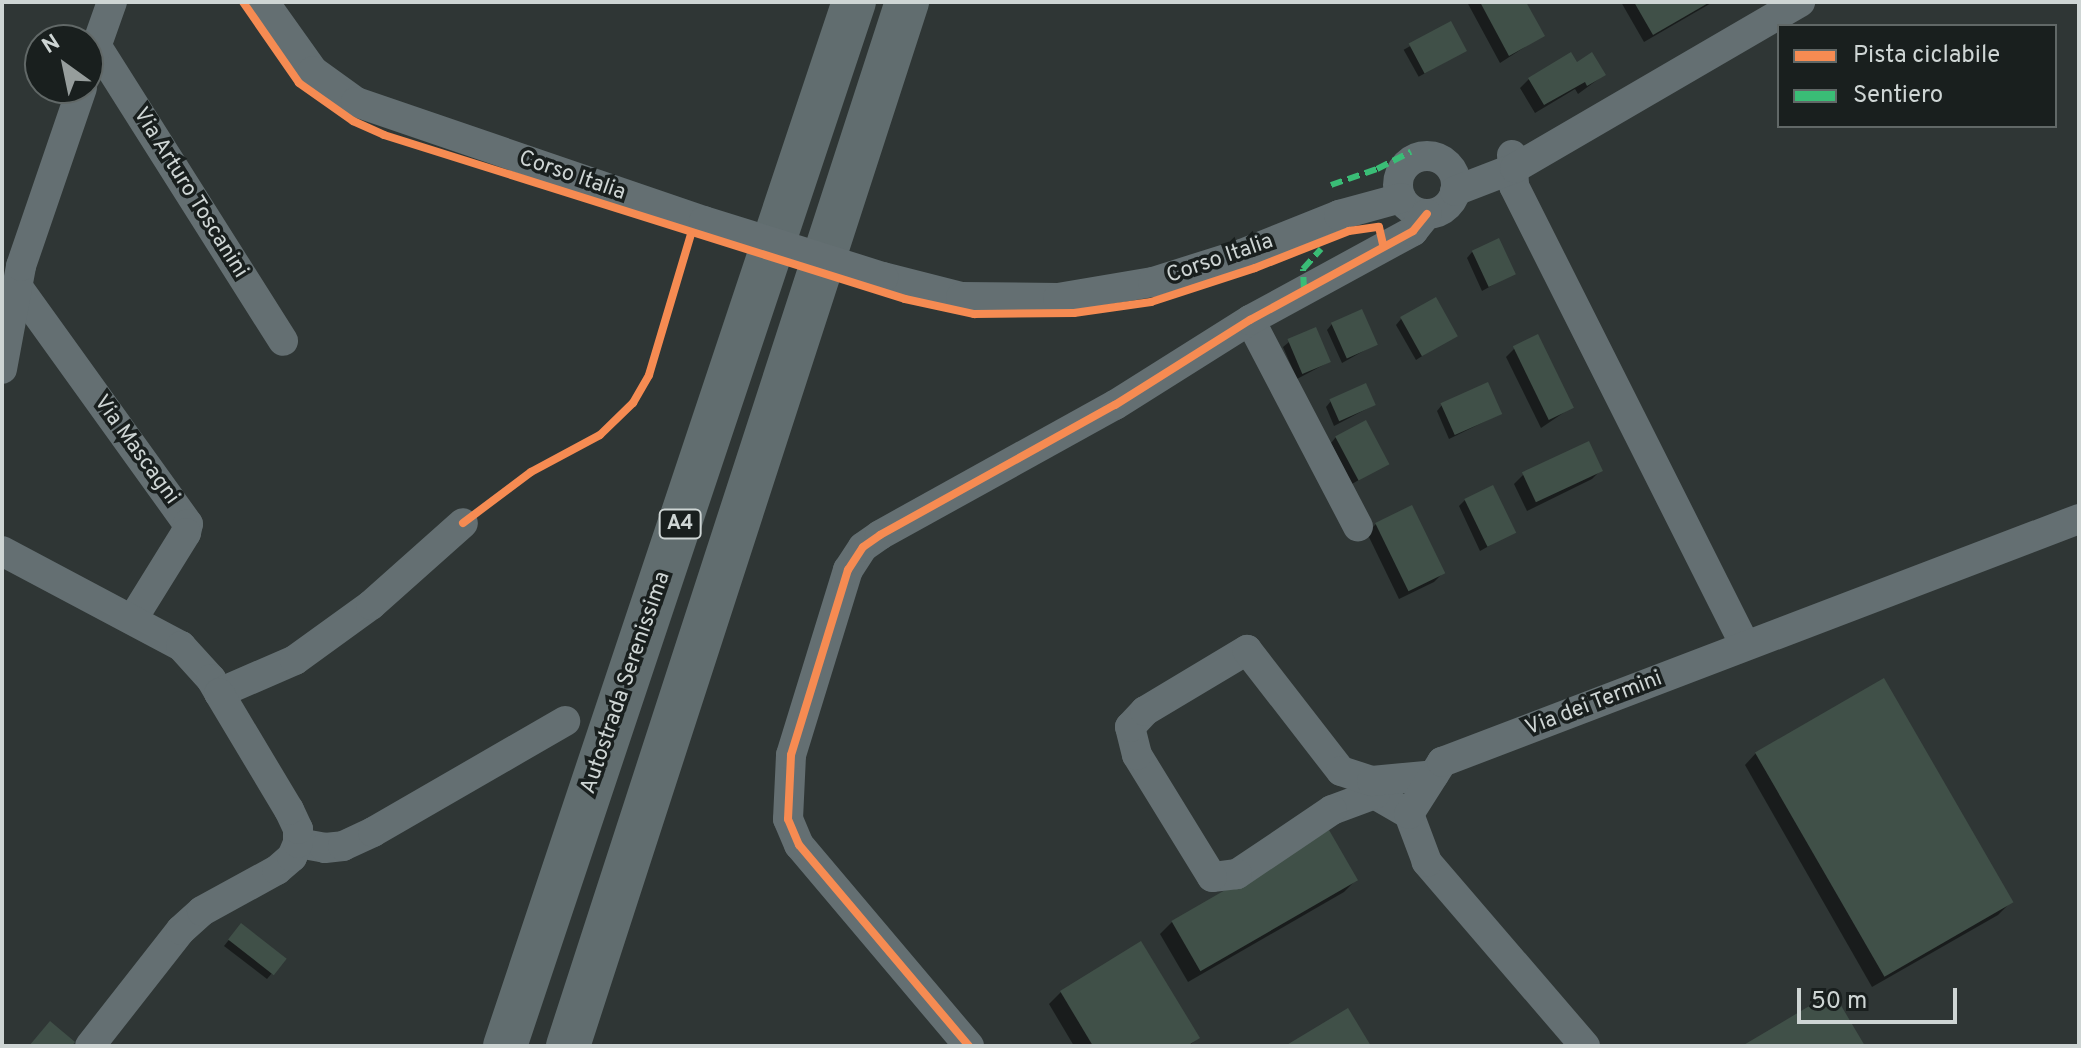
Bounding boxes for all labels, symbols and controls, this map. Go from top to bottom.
north arrow [24,24,104,104]
legend [1777,24,2057,128]
text: N [38,30,66,61]
text: Pista ciclabile [1853,41,2000,71]
text: Sentiero [1853,81,1943,111]
street label: Via Arturo Toscanini [126,102,254,284]
street label: Corso Italia [515,145,629,207]
street label: Corso Italia [1163,228,1277,290]
street label: Via Mascagni [88,390,184,510]
road number: A4 [658,508,702,540]
street label: Autostrada Serenissima [576,568,676,798]
street label: Via dei Termini [1522,666,1666,742]
scale bar [1801,972,1961,1022]
text: 50 m [1811,987,1867,1017]

